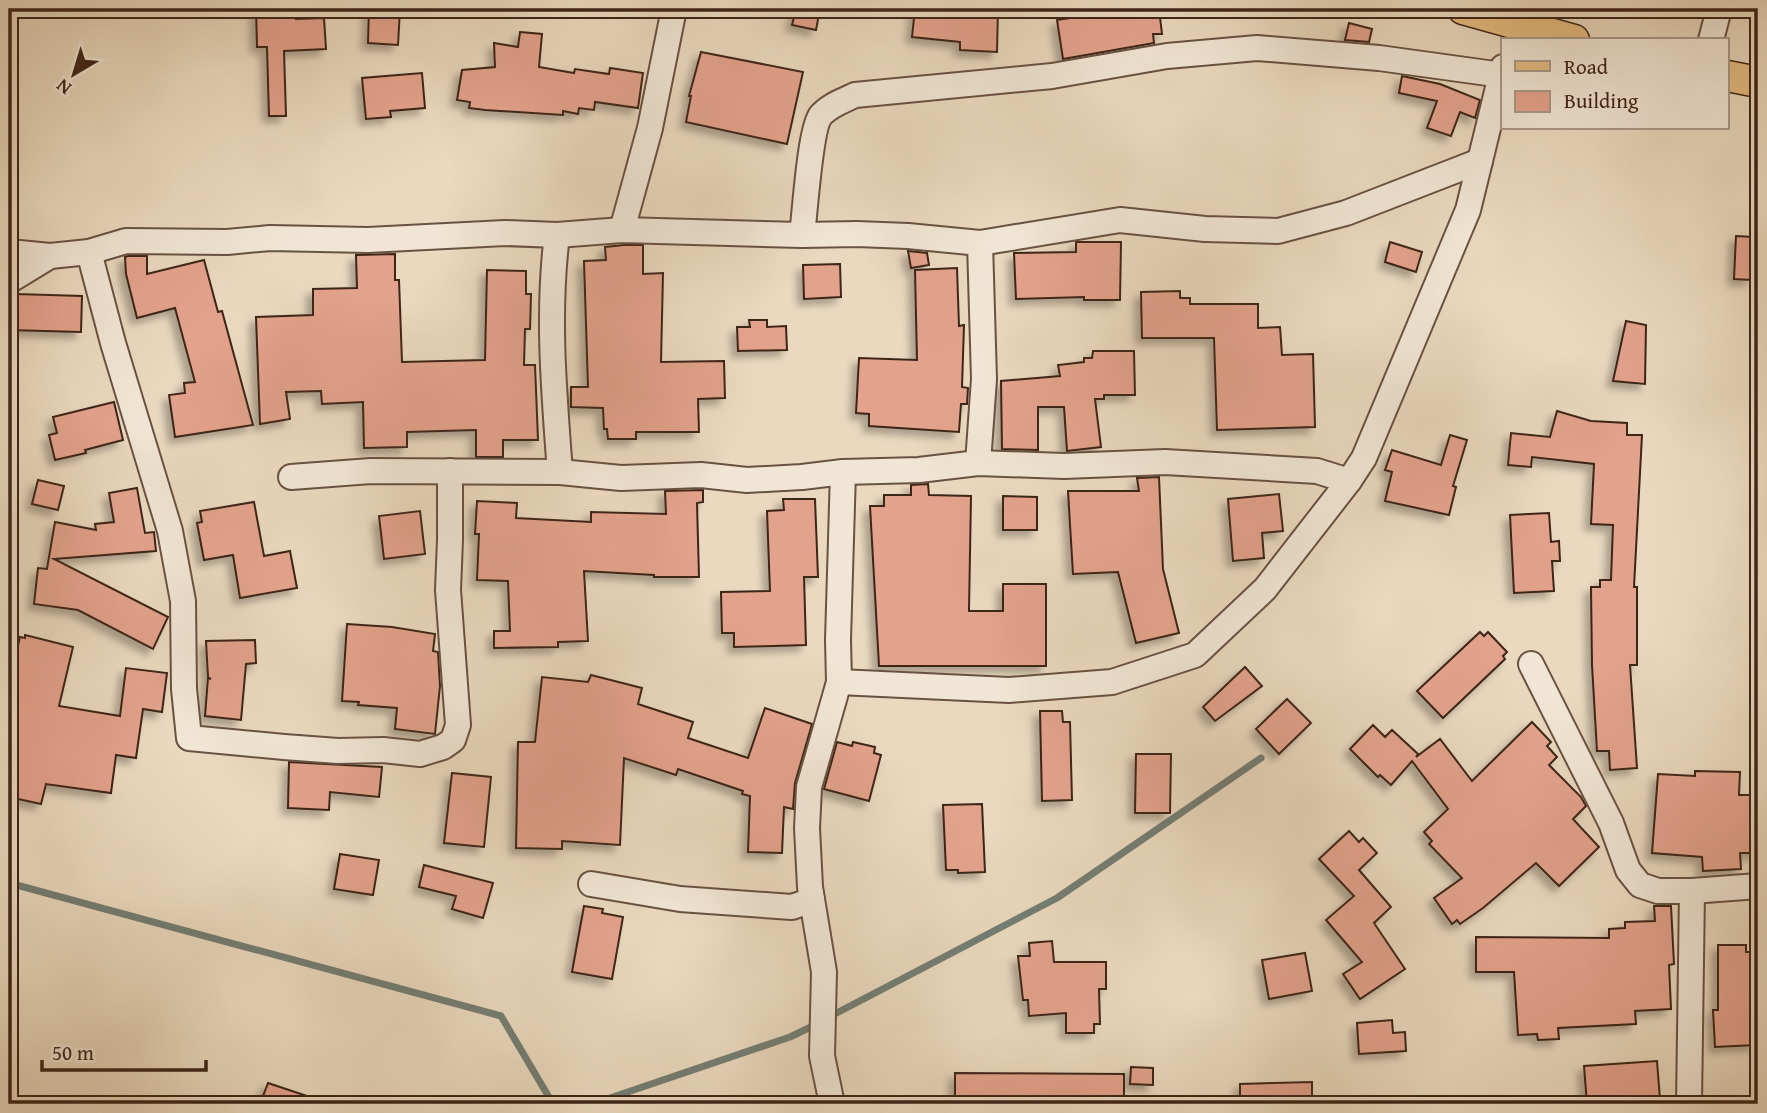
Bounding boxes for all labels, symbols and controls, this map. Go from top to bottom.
north arrow [38,38,108,108]
legend [1501,38,1728,130]
text: Road [1564,51,1609,82]
text: N [50,72,77,102]
text: Building [1564,85,1639,116]
scale bar [42,1029,206,1073]
text: 50 m [52,1037,94,1068]

